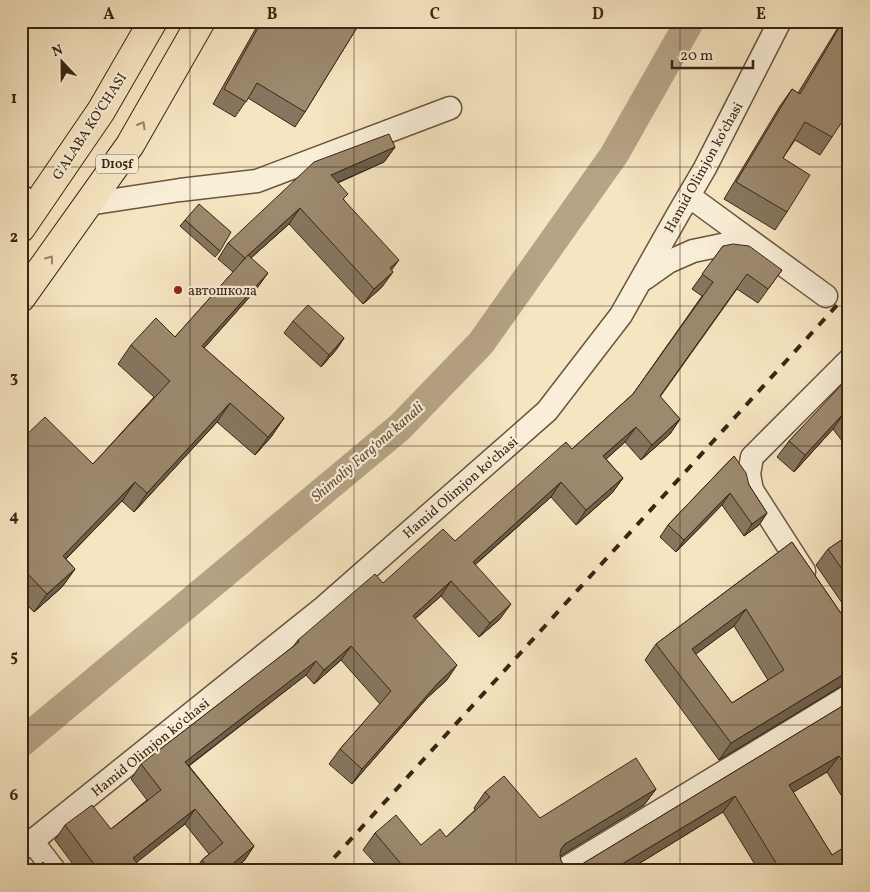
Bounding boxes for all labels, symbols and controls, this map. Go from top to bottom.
text: A [103,4,115,26]
text: B [267,4,278,26]
text: C [430,4,440,26]
text: D [592,4,604,26]
text: E [756,4,766,26]
north arrow [38,38,88,88]
scale bar [672,38,754,70]
text: N [49,41,66,62]
text: 20 m [680,46,713,67]
street label: G'ALABA KO'CHASI [48,70,132,184]
text: 1 [11,88,17,110]
street label: Hamid Olimjon koʻchasi [660,99,748,237]
one-way arrow [135,121,145,130]
road number: D105f [96,154,138,173]
text: 2 [10,227,18,249]
one-way arrow [44,255,53,265]
place label: автошкола [188,282,257,301]
marker: автошкола [172,284,184,296]
text: 3 [10,367,18,389]
water label: Shimoliy Fargʻona kanali [307,398,429,508]
street label: Hamid Olimjon koʻchasi [399,433,523,543]
text: 4 [9,506,19,528]
text: 5 [10,646,18,668]
street label: Hamid Olimjon koʻchasi [88,695,214,802]
text: 6 [10,785,19,807]

